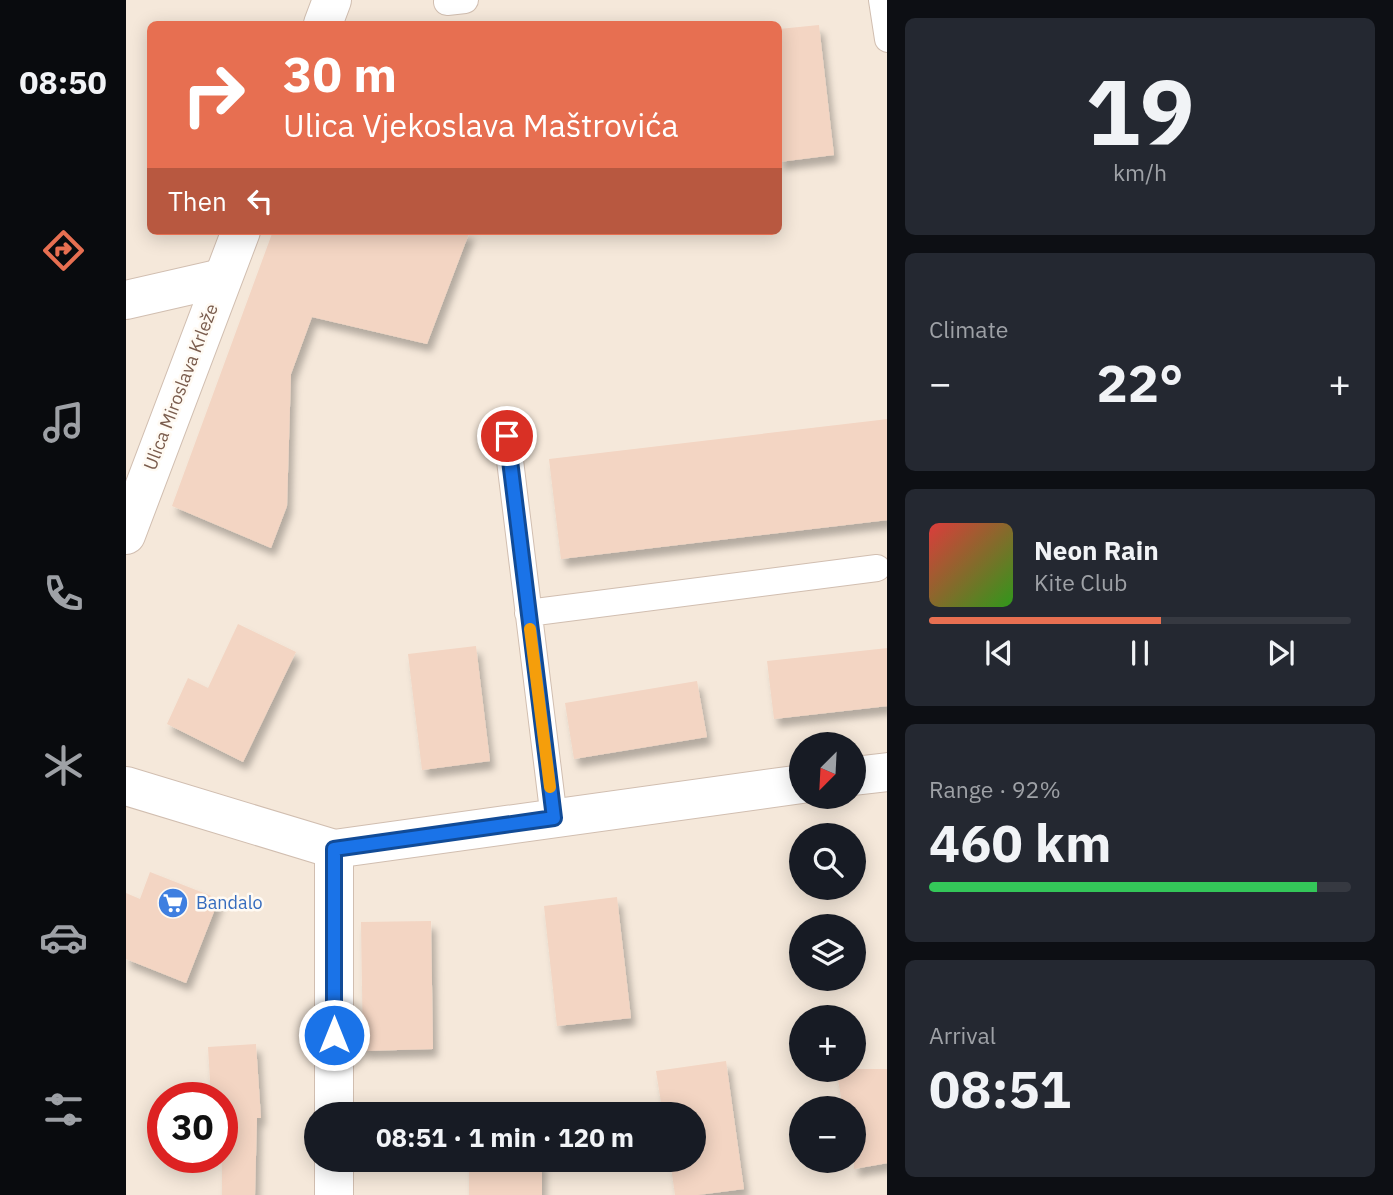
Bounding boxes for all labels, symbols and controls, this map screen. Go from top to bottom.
text: 30 m [283,42,397,105]
icon: right [168,49,259,140]
text: 19 [1085,52,1195,170]
text: 08:50 [19,61,107,103]
text: Ulica Vjekoslava Maštrovića [283,104,679,146]
text: km/h [1113,157,1167,187]
icon: left [241,182,279,220]
text: Then [168,184,227,218]
icon: directions [39,226,88,275]
street label: Ulica Miroslava Krleže [138,300,223,473]
text: Climate [929,314,1008,344]
text: 22° [1097,349,1183,416]
text: − [929,358,952,407]
text: + [1328,358,1351,407]
icon: music [39,398,88,447]
pin [477,406,537,466]
icon: arrive [488,417,526,455]
text: Neon Rain [1034,533,1159,567]
text: Kite Club [1034,567,1127,597]
icon: phone [39,569,88,618]
icon: previous [980,634,1018,672]
icon: pause [1121,634,1159,672]
icon: next [1262,634,1300,672]
north arrow [789,732,866,808]
map controls [789,732,866,1173]
icon: climate [39,741,88,790]
text: Range · 92% [929,774,1061,804]
text: 460 km [929,809,1111,876]
button: search [789,823,866,900]
supermarket icon: Bandalo [156,886,190,920]
place label: Bandalo [196,891,263,914]
icon: car [39,913,88,962]
button: layers [789,914,866,991]
position arrow [297,998,371,1072]
button: + [789,1005,866,1082]
text: Arrival [929,1020,996,1050]
text: 08:51 [929,1055,1071,1122]
speed limit sign: 30 [147,1082,238,1173]
icon: filters [39,1085,88,1134]
button: − [789,1096,866,1173]
text: 08:51 · 1 min · 120 m [376,1120,634,1154]

